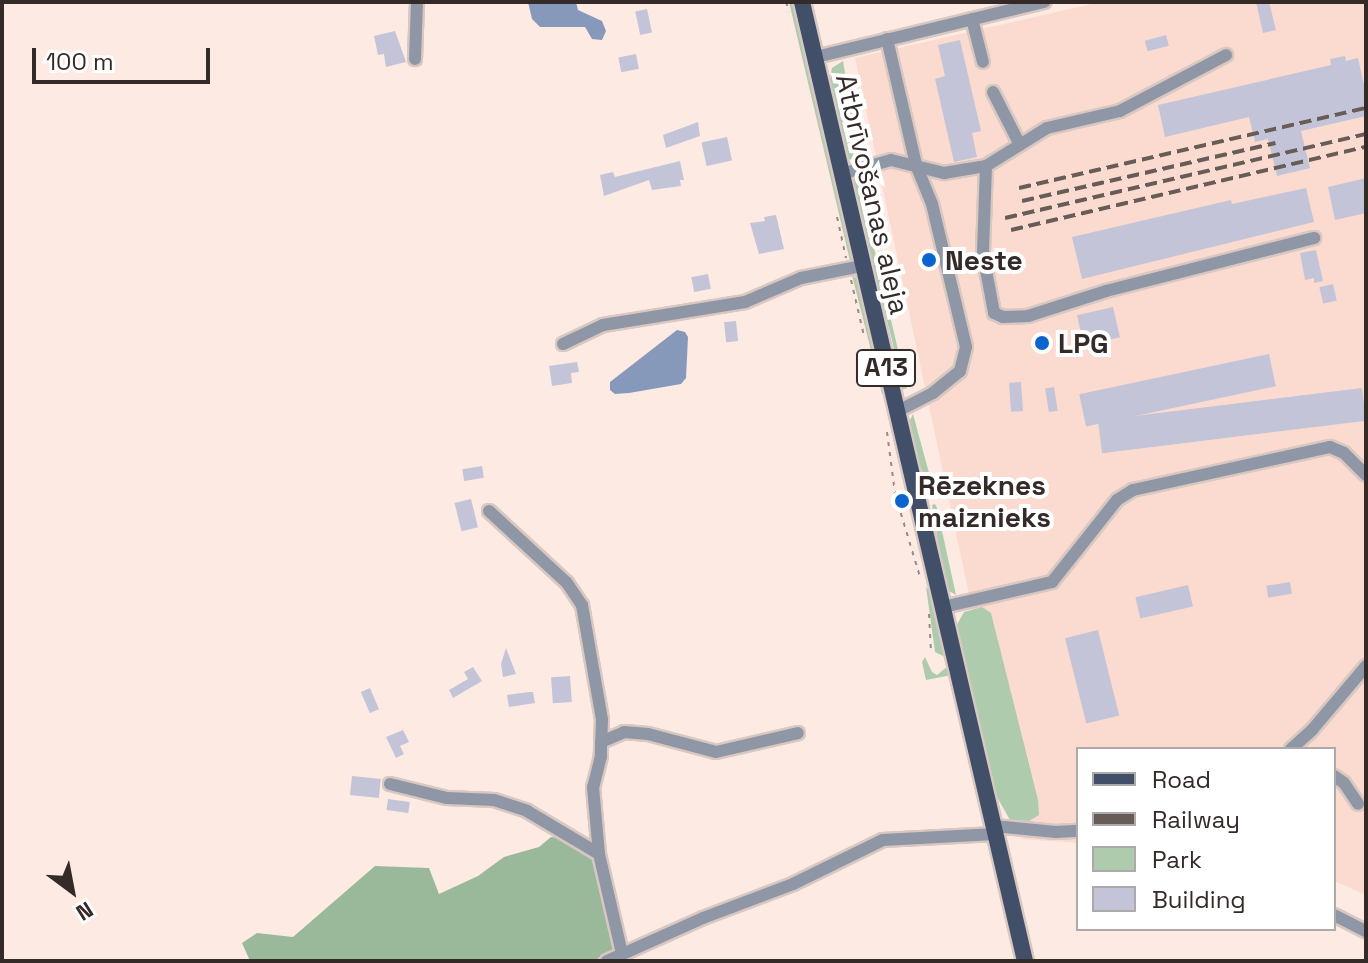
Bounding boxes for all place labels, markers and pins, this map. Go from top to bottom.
place label: Neste [945,243,1023,277]
marker: Neste [920,251,938,269]
place label: LPG [1058,326,1109,360]
marker: LPG [1033,334,1051,352]
place label: Rēzeknes maiznieks [918,468,1051,534]
marker: Rēzeknes maiznieks [893,492,911,510]

